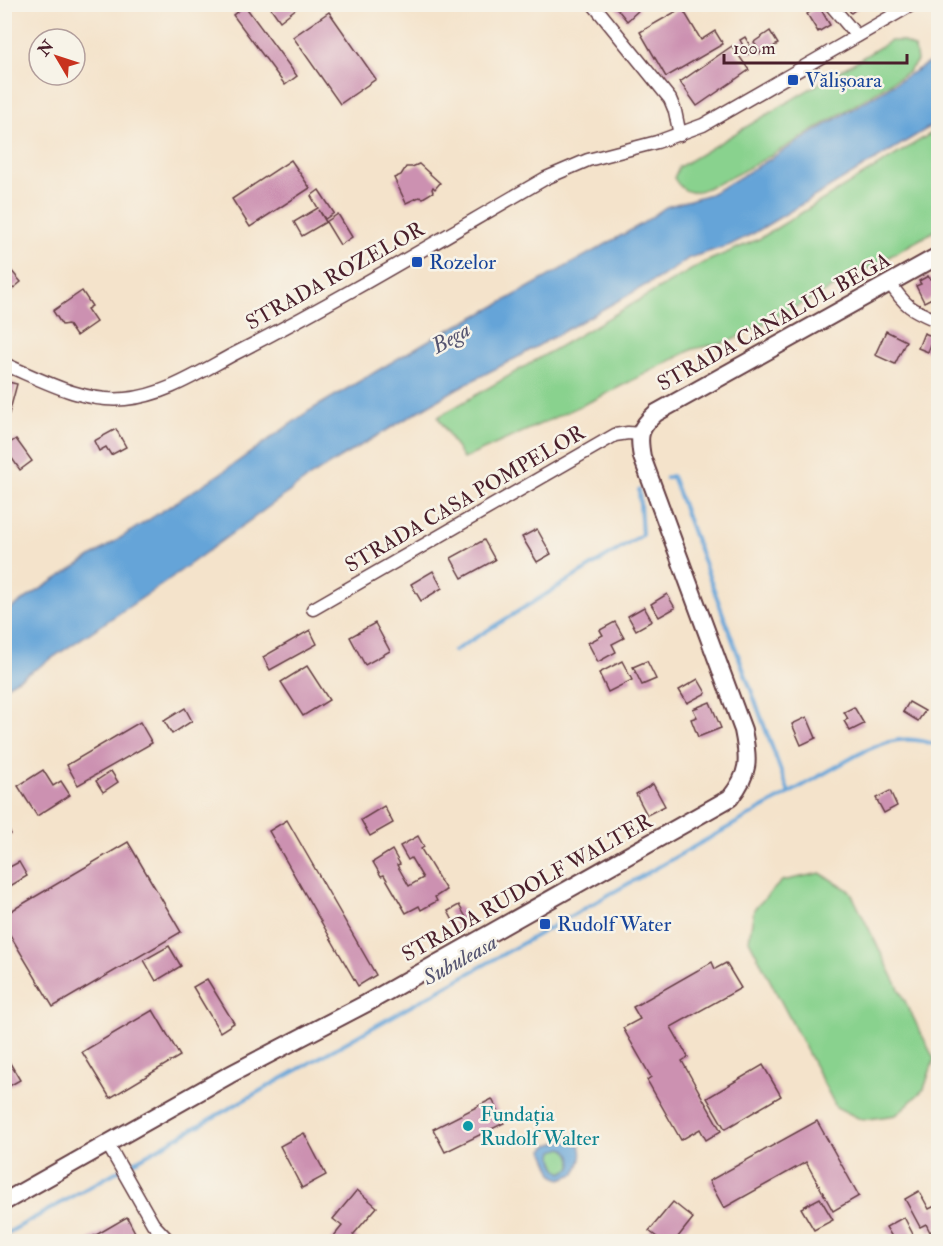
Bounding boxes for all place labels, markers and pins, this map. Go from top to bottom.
place label: Vălișoara [805,67,882,94]
marker: Vălișoara [786,73,800,87]
place label: Rozelor [429,249,496,276]
marker: Rozelor [410,255,424,269]
place label: Rudolf Water [557,911,671,938]
marker: Rudolf Water [538,917,552,931]
place label: Fundația Rudolf Walter [480,1101,600,1152]
marker: Fundația Rudolf Walter [461,1119,475,1133]

